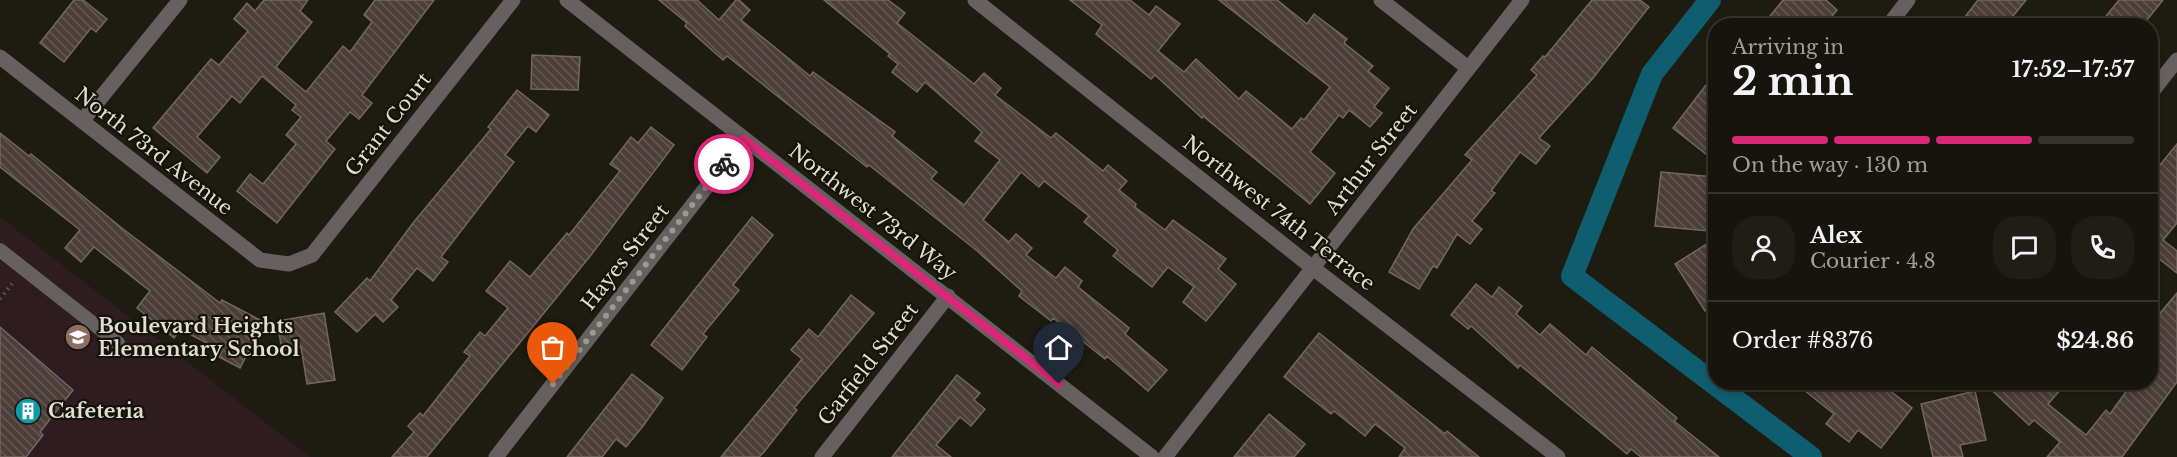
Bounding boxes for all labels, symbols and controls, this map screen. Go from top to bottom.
text: Arriving in [1732,35,1844,59]
text: 17:52–17:57 [2012,56,2134,83]
text: 2 min [1732,57,1853,106]
street label: Grant Court [340,67,436,181]
street label: North 73rd Avenue [70,82,238,220]
street label: Arthur Street [1319,98,1422,220]
street label: Northwest 74th Terrace [1178,131,1380,295]
courier [694,134,754,194]
street label: Northwest 73rd Way [784,139,962,285]
icon: bike [708,148,741,181]
text: On the way · 130 m [1732,153,1928,177]
street label: Hayes Street [576,199,674,315]
button: person [1732,216,1795,279]
button: chat [1993,216,2056,279]
button: phone [2071,216,2134,279]
text: Alex [1810,222,1863,249]
text: Courier · 4.8 [1810,249,1936,273]
street label: Garfield Street [813,298,923,430]
place label: Boulevard Heights Elementary School [98,314,299,361]
school or university icon: Boulevard Heights Elementary School [63,322,93,352]
pin [527,322,578,384]
pin [1033,322,1084,384]
text: Order #8376 [1732,327,1874,354]
text: $24.86 [2056,327,2134,354]
icon: bag [536,331,569,364]
icon: home [1042,331,1075,364]
building icon: Cafeteria [13,396,43,426]
place label: Cafeteria [48,399,145,423]

